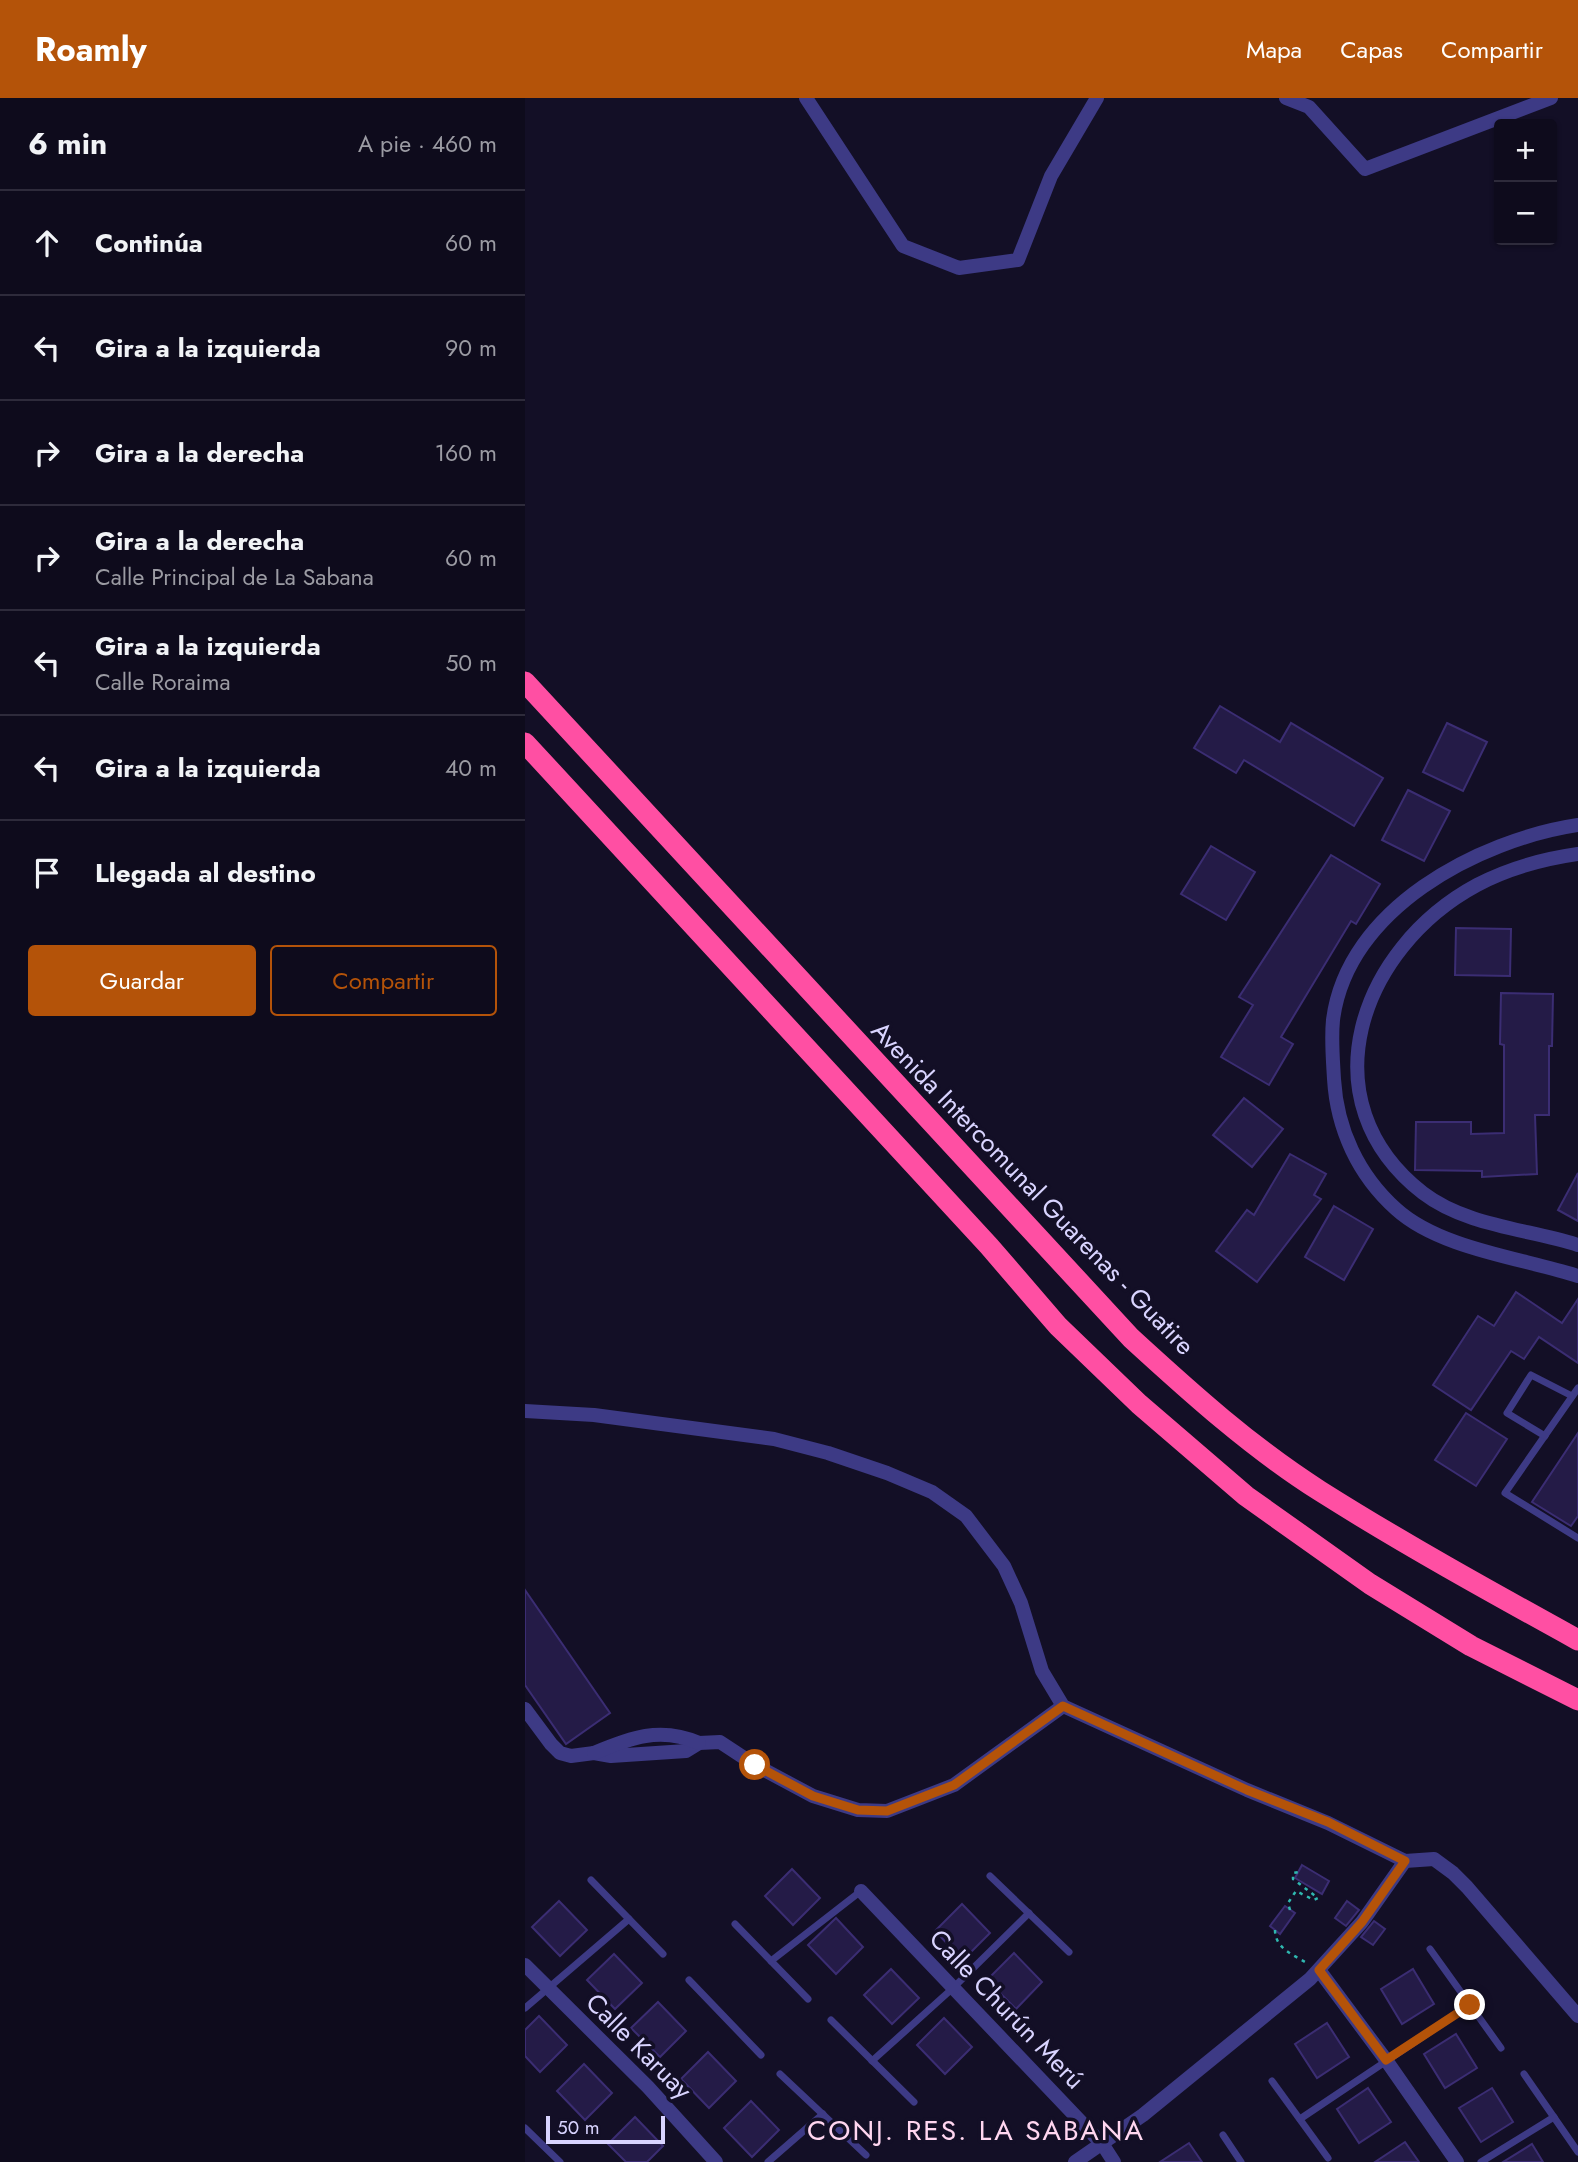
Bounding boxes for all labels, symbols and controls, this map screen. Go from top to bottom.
text: Roamly [35,26,147,73]
text: Mapa [1246,32,1302,67]
text: Capas [1340,32,1403,67]
text: Compartir [1441,32,1543,67]
map controls [1494,119,1557,245]
button: + [1494,119,1557,182]
text: 6 min [28,122,107,165]
text: A pie · 460 m [358,127,497,161]
button: − [1494,182,1557,245]
icon: ahead [28,224,66,262]
text: Continúa [95,224,203,262]
text: 60 m [445,226,497,260]
icon: left [28,329,66,367]
text: Gira a la izquierda [95,329,321,367]
text: 90 m [445,331,497,365]
icon: right [28,434,66,472]
text: Gira a la derecha [95,434,304,472]
text: 160 m [435,436,497,470]
text: Gira a la derecha [95,522,304,560]
icon: right [28,539,66,577]
text: 60 m [445,541,497,575]
text: Calle Principal de La Sabana [95,560,374,594]
text: Gira a la izquierda [95,627,321,665]
icon: left [28,644,66,682]
text: 50 m [445,646,497,680]
text: Calle Roraima [95,665,231,699]
icon: left [28,749,66,787]
text: Gira a la izquierda [95,749,321,787]
text: 40 m [445,751,497,785]
icon: arrive [28,854,66,892]
text: Llegada al destino [95,854,316,892]
button: Guardar [28,945,256,1016]
button: Compartir [270,945,497,1016]
street label: Avenida Intercomunal Guarenas - Guatire [862,1012,1204,1364]
route start [739,1749,770,1780]
street label: Calle Churún Merú [921,1920,1093,2098]
street label: Calle Karuay [577,1984,701,2108]
route end [1454,1989,1485,2020]
district label: CONJ. RES. LA SABANA [807,2110,1145,2151]
scale bar [546,2113,665,2145]
text: 50 m [557,2114,600,2141]

